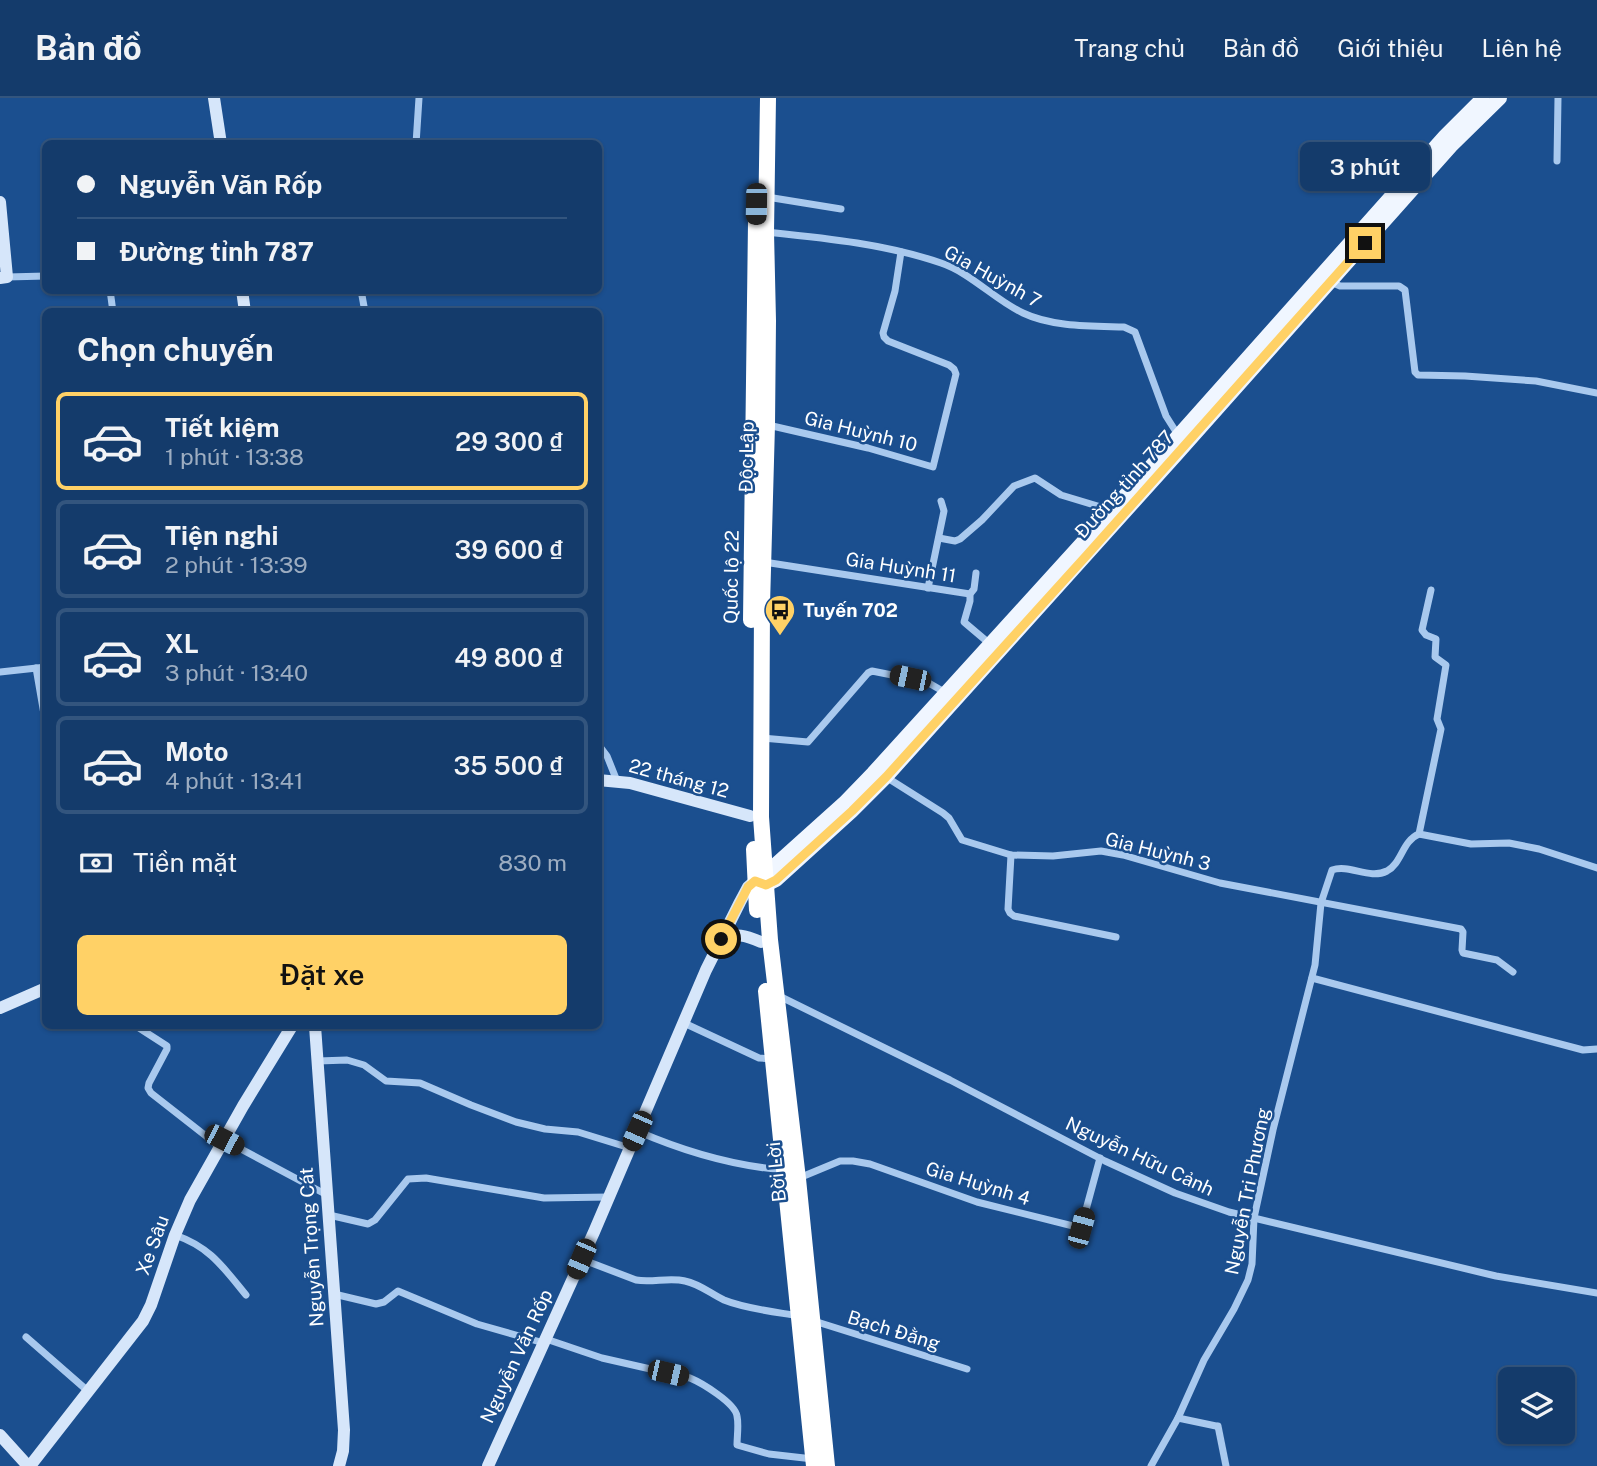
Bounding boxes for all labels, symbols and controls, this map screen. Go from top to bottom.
text: Bản đồ [35,29,142,67]
text: Trang chủ [1074,34,1185,62]
text: Bản đồ [1223,34,1299,62]
text: Giới thiệu [1337,34,1443,62]
text: Liên hệ [1481,34,1562,62]
callout: 3 phút [1300,142,1430,190]
text: 3 phút [1330,153,1400,180]
text: Nguyễn Văn Rốp [119,169,322,200]
car [746,183,767,225]
route end [1349,227,1381,259]
text: Đường tỉnh 787 [119,236,314,267]
street label: Gia Huỳnh 7 [941,240,1045,312]
text: Chọn chuyến [77,331,274,368]
street label: Gia Huỳnh 10 [802,406,920,456]
icon: car [81,410,144,473]
text: Tiết kiệm [165,412,280,443]
street label: Độc Lập [734,421,758,493]
text: 29 300 ₫ [455,426,563,457]
street label: Đường tỉnh 787 [1070,426,1178,542]
text: 1 phút · 13:38 [165,443,304,470]
icon: car [81,518,144,581]
text: Tiện nghi [165,520,278,551]
street label: Quốc lộ 22 [719,530,743,624]
text: 39 600 ₫ [455,534,563,565]
street label: Gia Huỳnh 11 [844,547,958,587]
text: 2 phút · 13:39 [165,551,308,578]
bus stop icon: Tuyến 702 [763,593,797,637]
place label: Tuyến 702 [803,599,898,621]
icon: car [81,626,144,689]
text: XL [165,628,199,659]
text: 49 800 ₫ [454,642,563,673]
text: 3 phút · 13:40 [165,659,308,686]
car [888,663,933,693]
icon: car [81,734,144,797]
text: Moto [165,736,228,767]
text: 35 500 ₫ [453,750,563,781]
street label: 22 tháng 12 [627,754,731,802]
text: 4 phút · 13:41 [165,767,303,794]
street label: Gia Huỳnh 3 [1103,827,1213,875]
icon: cash [77,844,115,882]
text: Tiền mặt [133,847,237,878]
text: 830 m [498,849,567,876]
route start [705,923,737,955]
button: Đặt xe [77,935,567,1015]
street label: Nguyễn Tri Phương [1220,1105,1274,1276]
car [619,1108,656,1154]
street label: Nguyễn Hữu Cảnh [1062,1112,1218,1200]
car [201,1121,248,1159]
street label: Bời Lời [762,1141,790,1203]
street label: Gia Huỳnh 4 [923,1157,1033,1209]
street label: Nguyễn Trọng Cát [294,1167,328,1327]
car [1066,1205,1097,1251]
street label: Xe Sâu [131,1212,173,1278]
car [564,1236,599,1282]
street label: Nguyễn Văn Rốp [475,1286,557,1426]
street label: Bạch Đằng [845,1305,943,1355]
car [646,1358,691,1388]
map controls [1498,1367,1575,1444]
button: layers [1498,1367,1575,1444]

